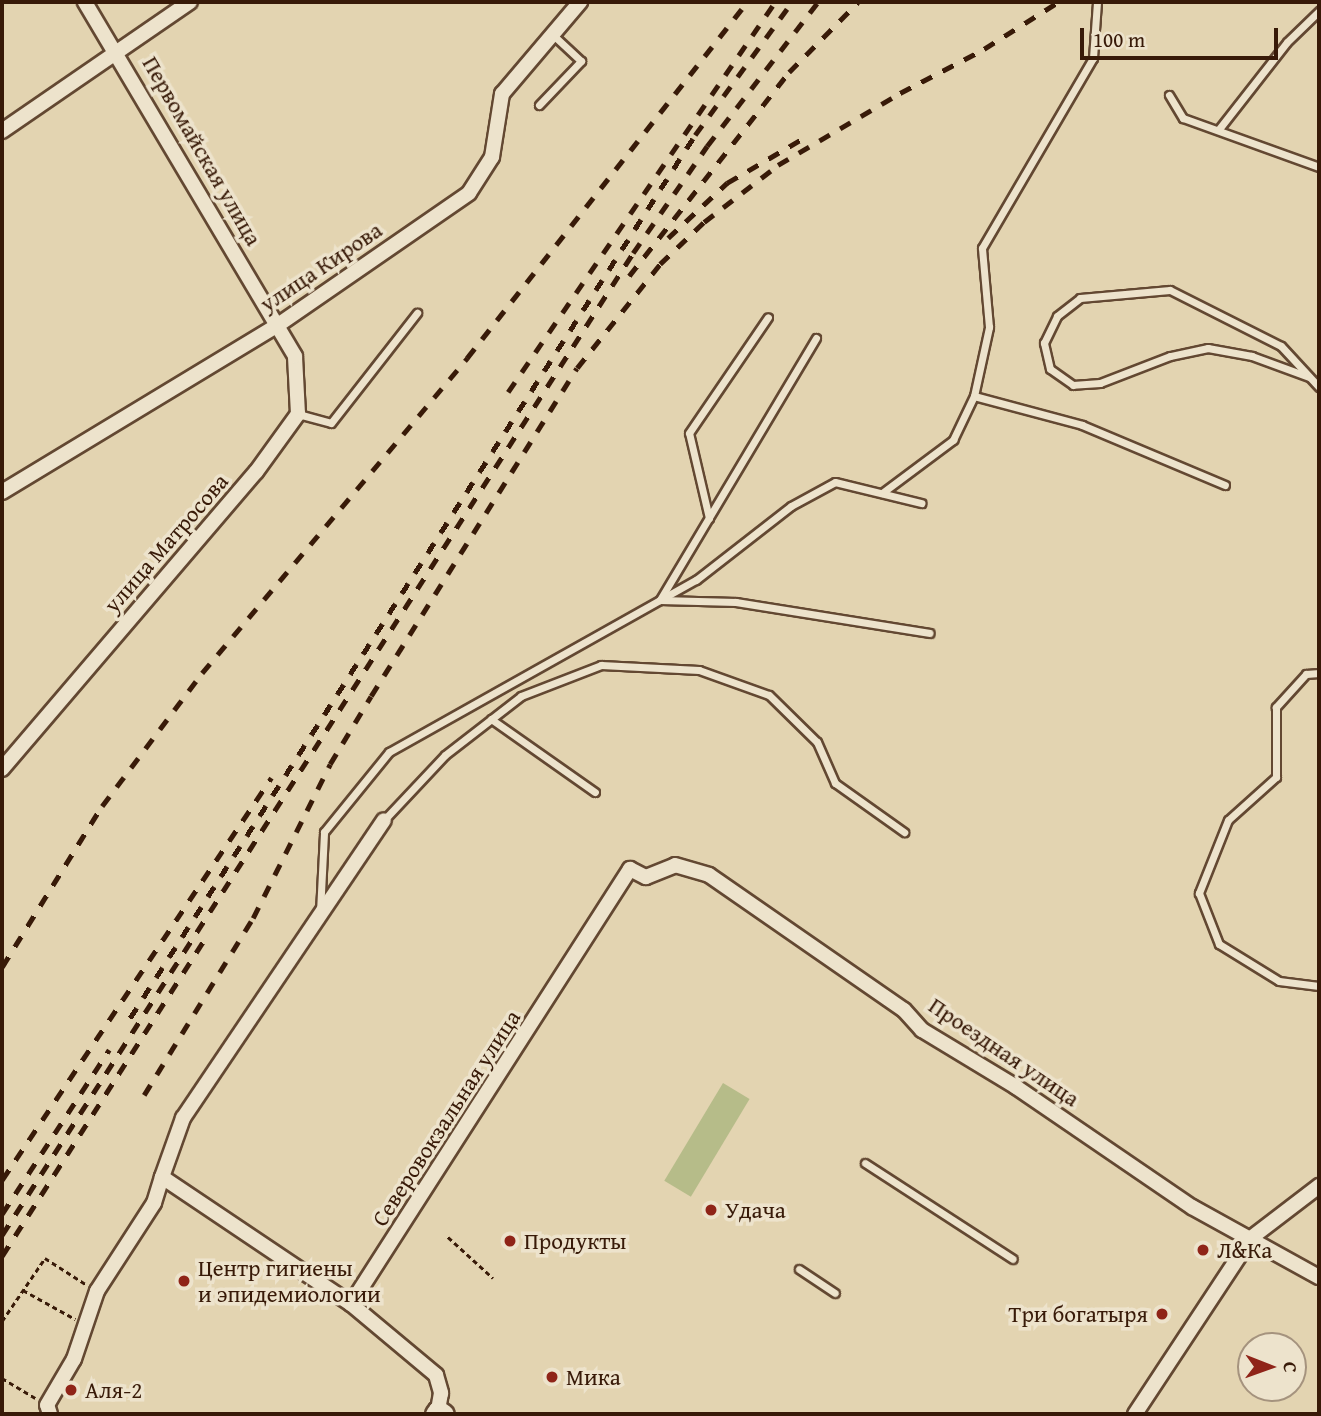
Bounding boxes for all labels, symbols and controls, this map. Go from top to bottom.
scale bar [1083,14,1281,58]
text: 100 m [1093,24,1145,55]
street label: Первомайская улица [137,51,267,251]
street label: улица Кирова [255,216,387,318]
street label: улица Матросова [98,468,234,618]
street label: Проездная улица [924,992,1084,1112]
street label: Северовокзальная улица [366,1005,526,1231]
place label: Удача [725,1196,786,1224]
marker: Удача [703,1202,719,1218]
place label: Продукты [524,1227,626,1255]
marker: Продукты [502,1233,518,1249]
place label: Л&Ка [1217,1236,1272,1264]
marker: Л&Ка [1195,1242,1211,1258]
place label: Центр гигиены и эпидемиологии [198,1254,381,1308]
marker: Центр гигиены и эпидемиологии [176,1273,192,1289]
place label: Три богатыря [1008,1300,1148,1328]
marker: Три богатыря [1154,1306,1170,1322]
north arrow [1237,1332,1307,1402]
text: С [1277,1362,1305,1373]
place label: Мика [566,1363,621,1391]
marker: Мика [544,1369,560,1385]
place label: Аля-2 [85,1376,142,1404]
marker: Аля-2 [63,1382,79,1398]

